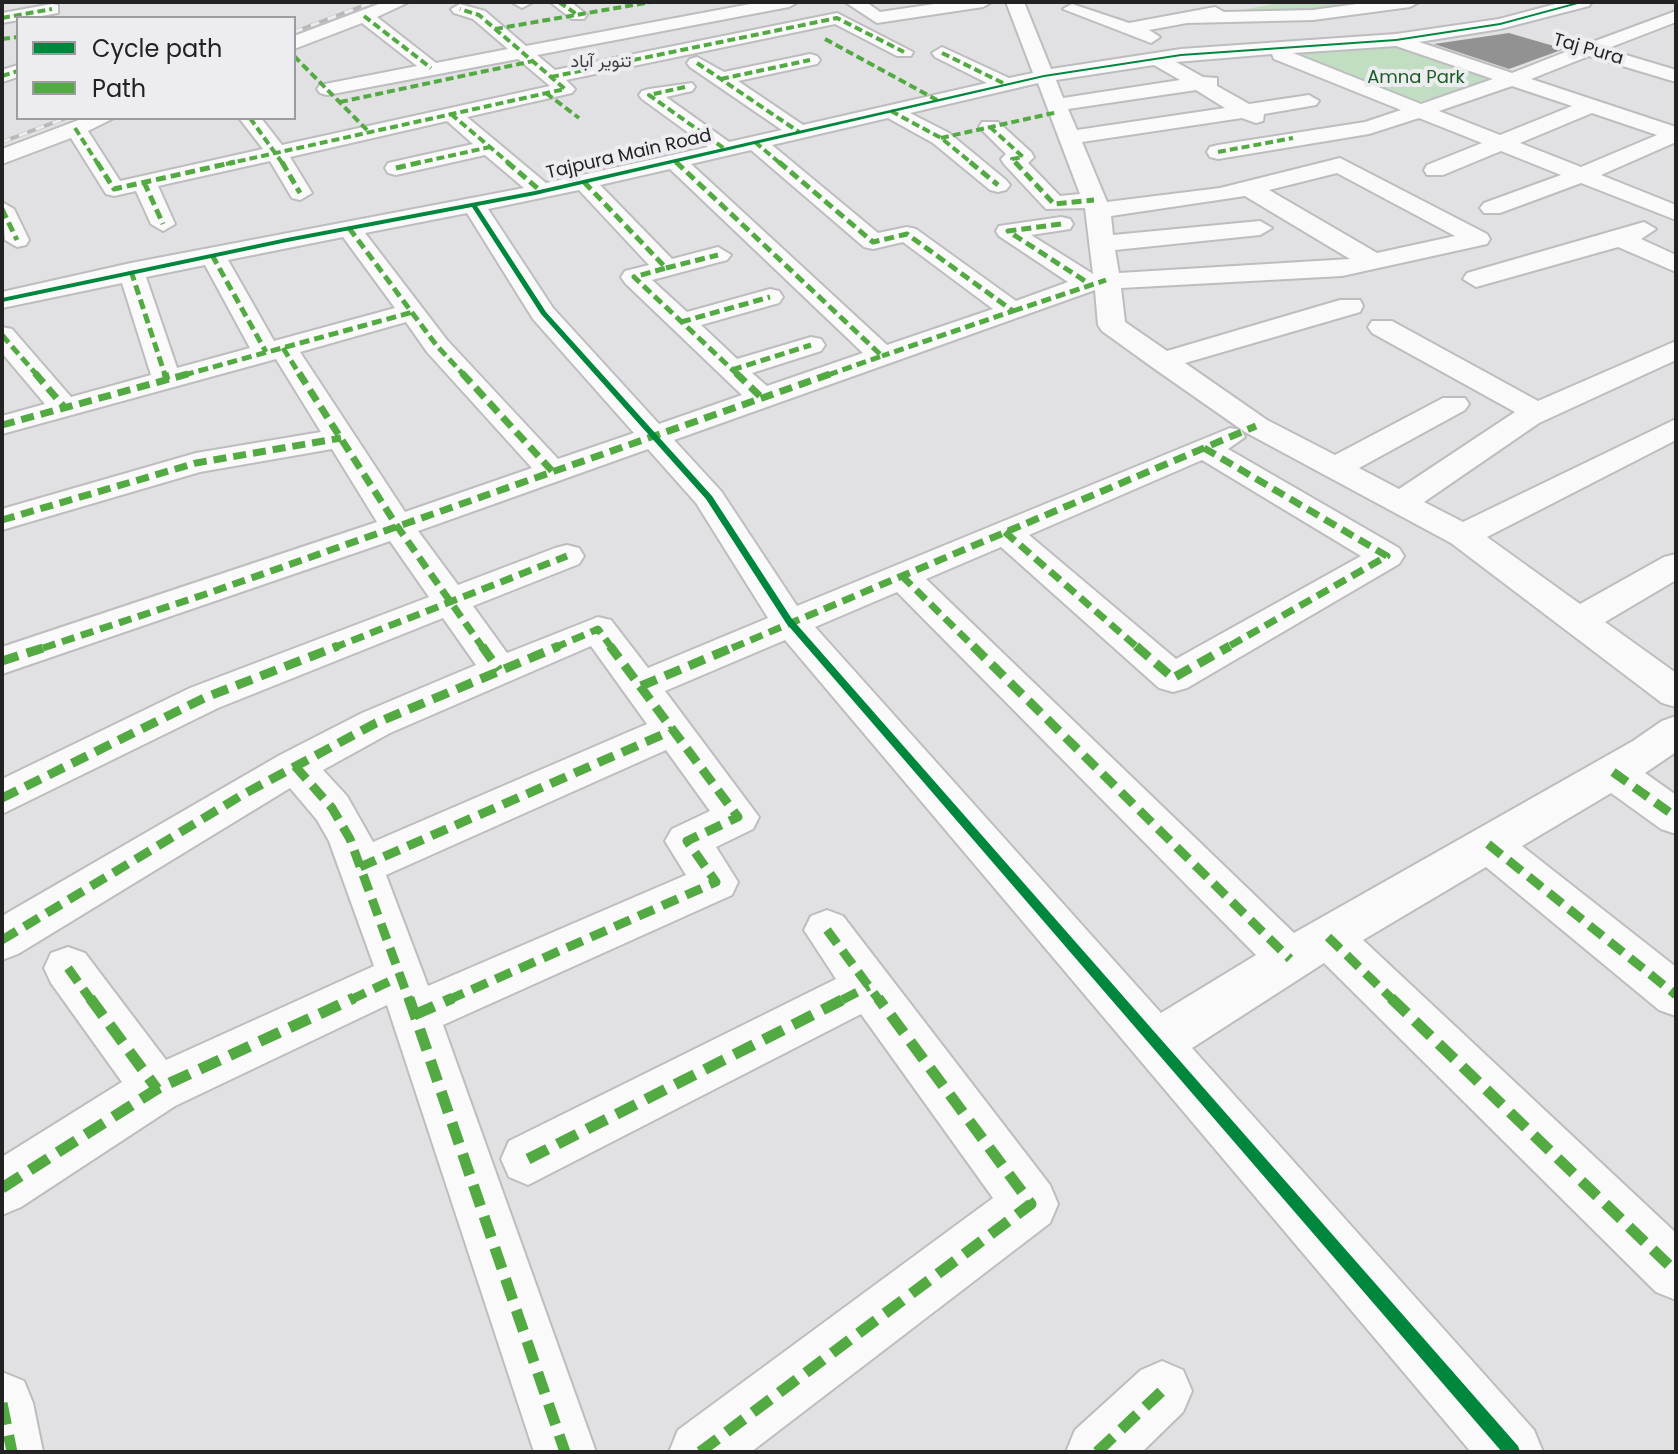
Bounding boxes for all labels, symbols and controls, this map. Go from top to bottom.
legend [16,16,296,120]
street label: Taj Pura [1550,30,1626,70]
text: Cycle path [92,32,222,65]
district label: تنویر آباد [571,51,631,73]
park label: Amna Park [1367,67,1465,89]
text: Path [92,72,146,105]
street label: Tajpura Main Road [544,125,714,185]

